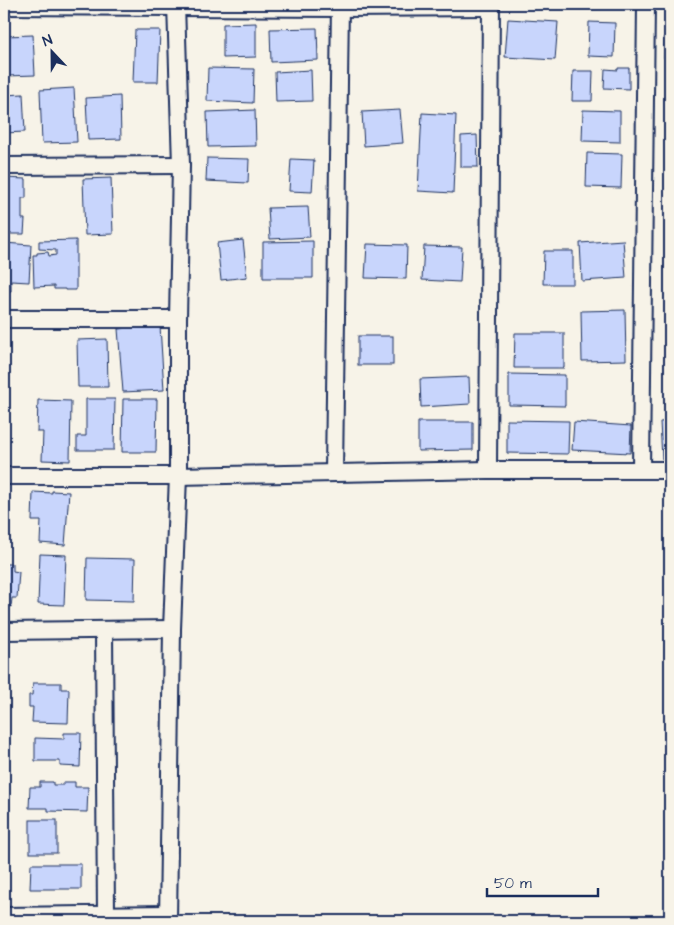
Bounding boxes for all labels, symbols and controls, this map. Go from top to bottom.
north arrow [28,28,78,78]
text: N [40,30,56,52]
scale bar [487,865,598,897]
text: 50 m [494,873,532,894]

